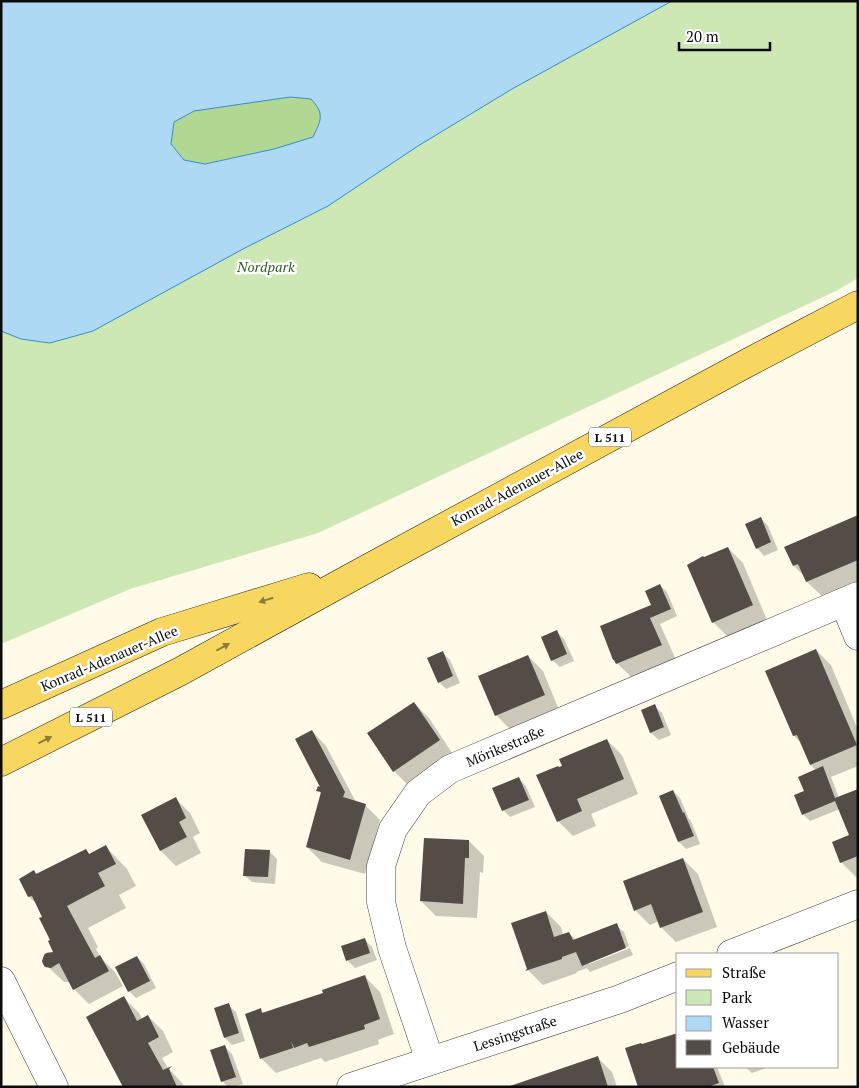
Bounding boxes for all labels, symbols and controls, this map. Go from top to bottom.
scale bar [679,20,770,52]
text: 20 m [686,26,719,46]
park label: Nordpark [236,257,295,276]
road number: L 511 [589,428,631,447]
street label: Konrad-Adenauer-Allee [448,444,586,530]
one-way arrow [258,597,273,605]
street label: Konrad-Adenauer-Allee [38,621,180,695]
one-way arrow [216,643,231,651]
road number: L 511 [70,708,112,726]
street label: Mörikestraße [463,721,547,771]
one-way arrow [37,736,52,744]
legend [676,953,839,1068]
text: Straße [722,962,766,982]
text: Park [722,987,752,1007]
street label: Lessingstraße [471,1011,559,1055]
text: Wasser [722,1012,769,1032]
text: Gebäude [722,1037,780,1057]

